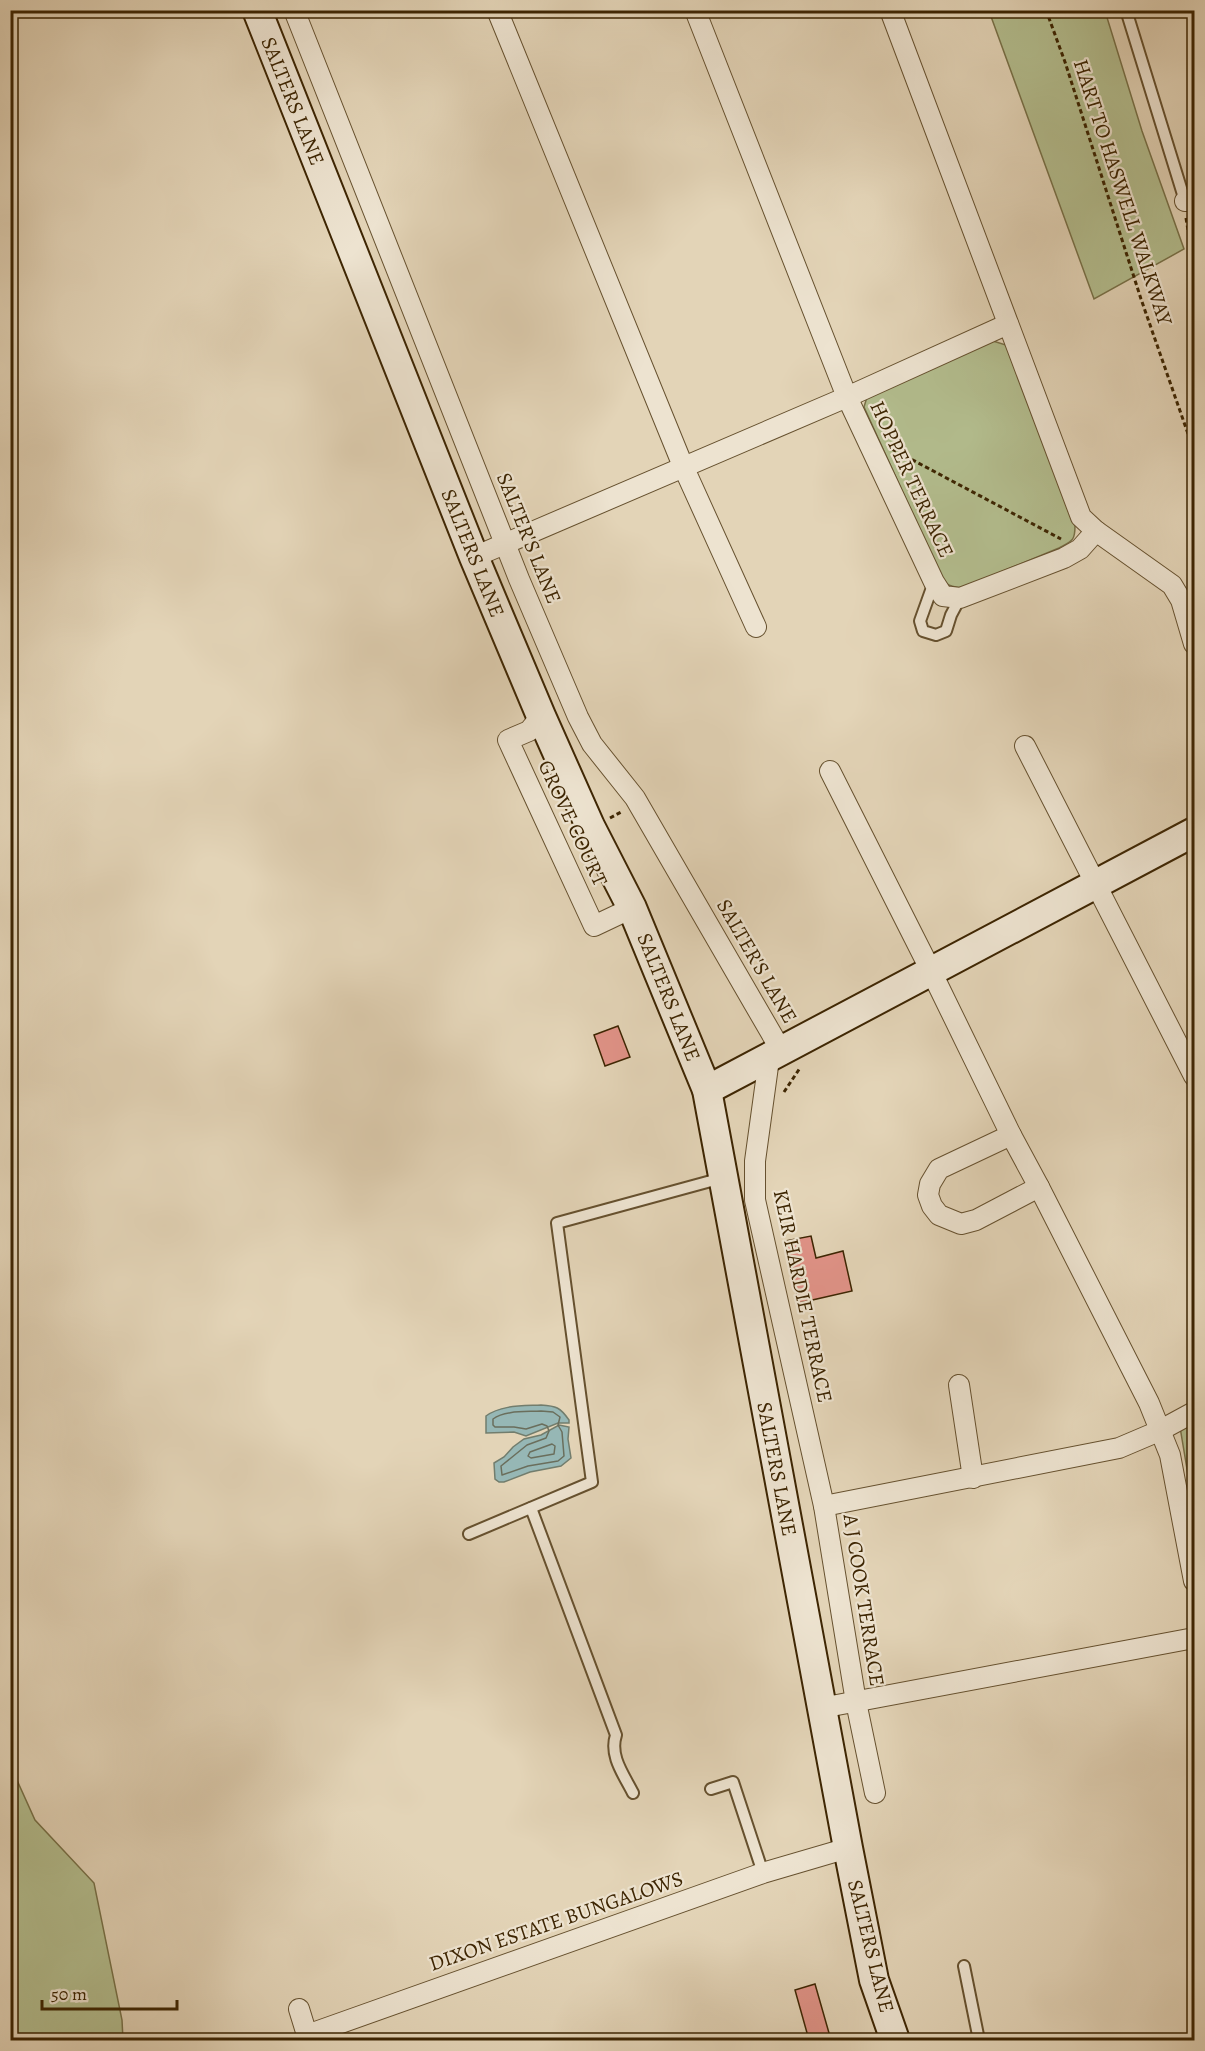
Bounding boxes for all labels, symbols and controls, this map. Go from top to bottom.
street label: SALTERS LANE [255,33,331,169]
street label: HART TO HASWELL WALKWAY [1067,55,1179,329]
street label: HOPPER TERRACE [863,396,961,562]
street label: SALTER'S LANE [490,468,568,608]
street label: SALTERS LANE [435,485,511,621]
street label: GROVE COURT [532,755,615,891]
street label: SALTER'S LANE [710,894,804,1028]
street label: SALTERS LANE [631,929,707,1065]
street label: KEIR HARDIE TERRACE [767,1187,839,1405]
street label: SALTERS LANE [750,1400,804,1538]
street label: A J COOK TERRACE [836,1511,891,1688]
street label: DIXON ESTATE BUNGALOWS [425,1864,687,1978]
street label: SALTERS LANE [841,1877,901,2015]
scale bar [42,1973,177,2011]
text: 50 m [51,1982,87,2006]

